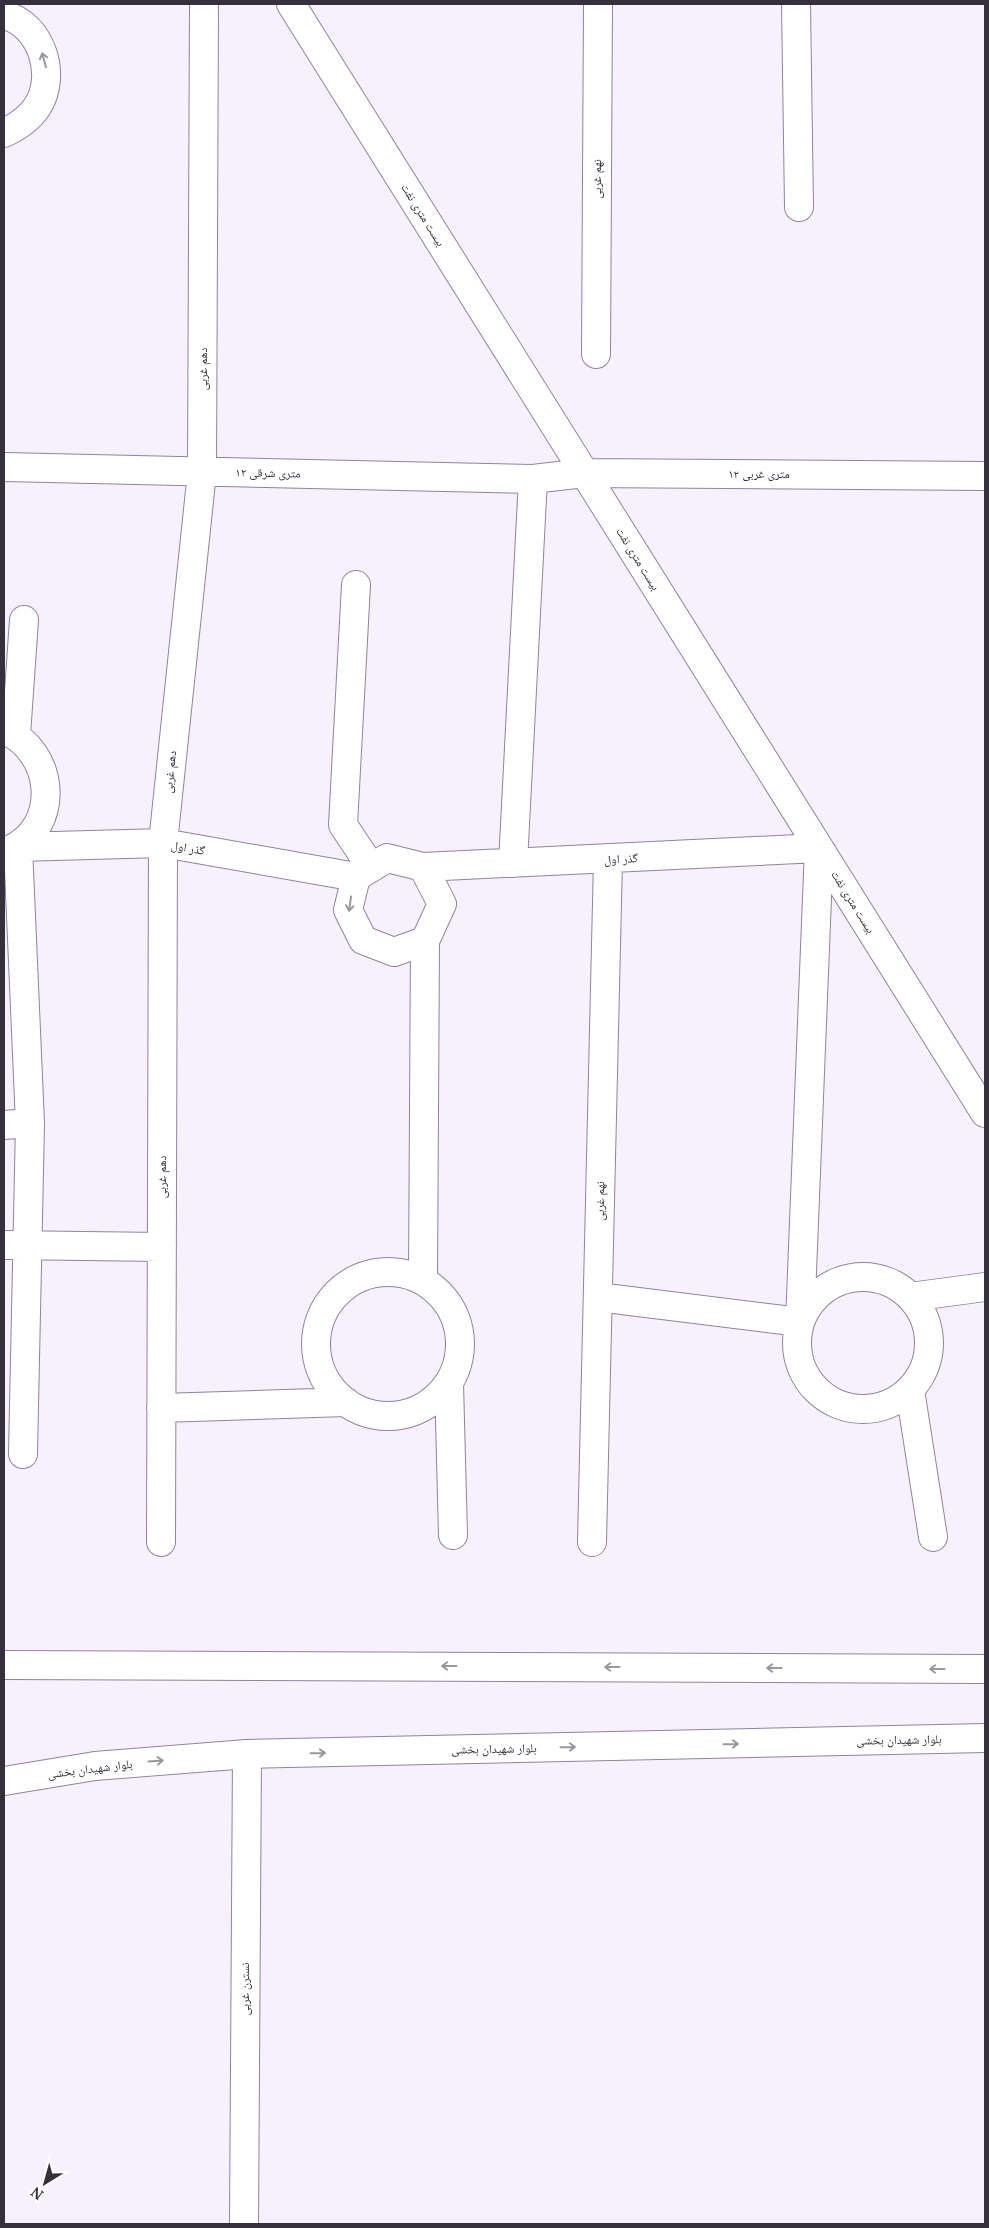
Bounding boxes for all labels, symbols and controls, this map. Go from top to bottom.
one-way arrow [39,52,48,68]
street label: نهم غربی [588,159,605,199]
street label: بیست متری نفت [397,180,450,250]
street label: دهم غربی [194,347,211,390]
street label: ۱۲ متری شرقی [235,463,301,482]
street label: ۱۲ متری غربی [728,465,790,482]
street label: بیست متری نفت [612,524,665,594]
street label: دهم غربی [159,750,180,794]
street label: گذر اول [170,836,206,859]
street label: گذر اول [604,849,638,868]
street label: بیست متری نفت [827,867,880,937]
one-way arrow [345,896,354,912]
street label: دهم غربی [153,1155,170,1198]
street label: نهم غربی [591,1181,608,1221]
one-way arrow [441,1662,457,1671]
one-way arrow [604,1662,620,1672]
one-way arrow [766,1663,782,1673]
one-way arrow [929,1664,945,1674]
street label: بلوار شهیدان بخشی [856,1730,942,1749]
street label: بلوار شهیدان بخشی [451,1739,537,1758]
one-way arrow [722,1739,738,1748]
one-way arrow [560,1742,576,1752]
one-way arrow [310,1748,326,1758]
street label: بلوار شهیدان بخشی [46,1755,133,1782]
one-way arrow [148,1757,164,1766]
street label: نسترن غربی [236,1962,253,2016]
north arrow [20,2158,70,2208]
text: N [27,2183,47,2205]

